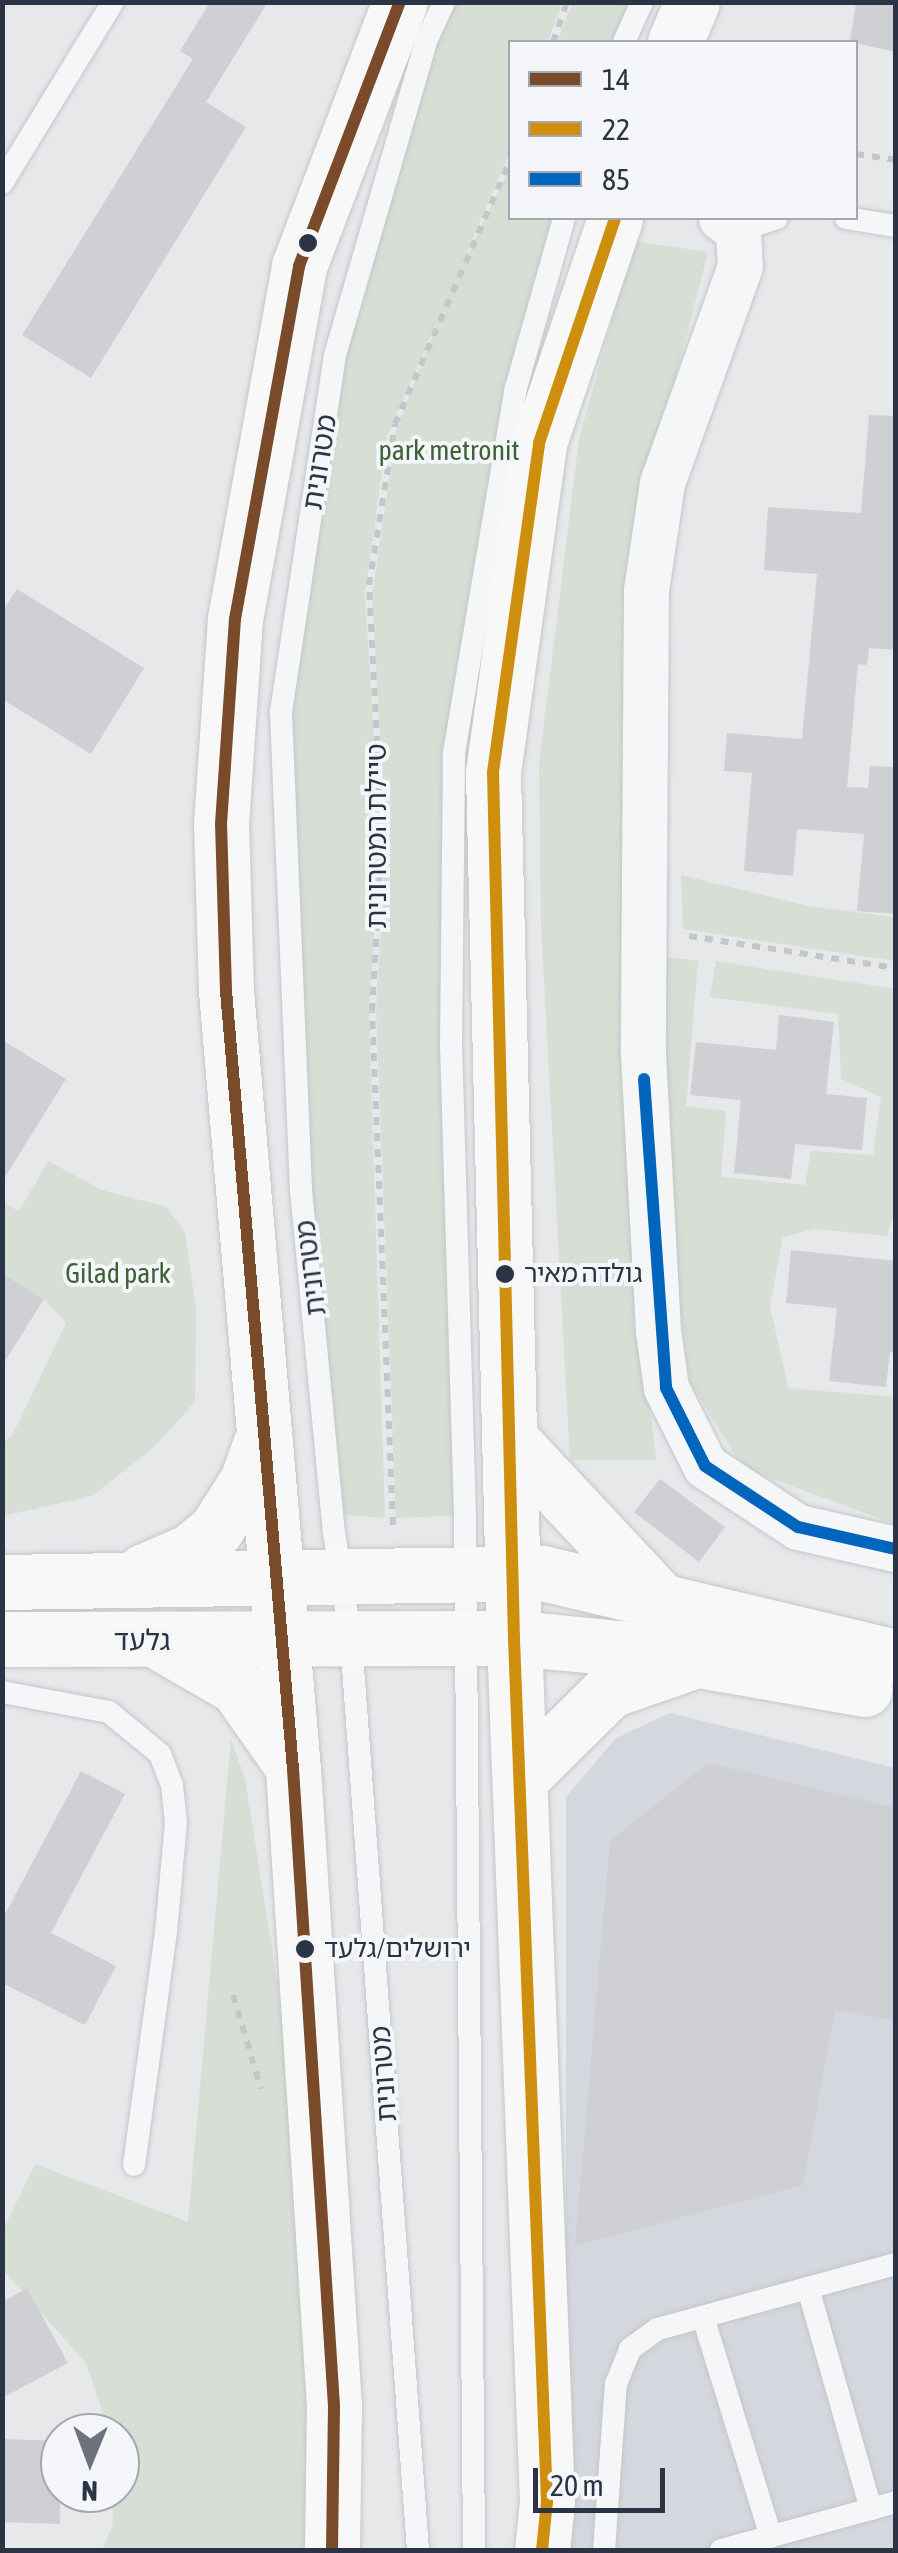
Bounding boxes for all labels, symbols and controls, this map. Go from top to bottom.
legend [508,40,858,220]
text: 14 [602,62,630,96]
text: 22 [602,112,630,146]
text: 85 [602,162,630,196]
unlabelled marker [298,233,318,253]
street label: מטרונית [295,412,343,512]
park label: park metronit [378,433,520,467]
street label: טיילת המטרונית [359,743,393,929]
street label: מטרונית [287,1218,333,1318]
park label: Gilad park [65,1256,171,1290]
place label: גולדה מאיר [524,1258,642,1290]
marker: גולדה מאיר [495,1264,515,1284]
street label: גלעד [114,1623,170,1657]
place label: ירושלים/גלעד [324,1933,471,1965]
marker: ירושלים/גלעד [295,1939,315,1959]
street label: מטרונית [363,2025,403,2123]
north arrow [40,2413,140,2513]
scale bar [538,2448,670,2510]
text: 20 m [550,2468,604,2502]
text: N [81,2475,98,2507]

